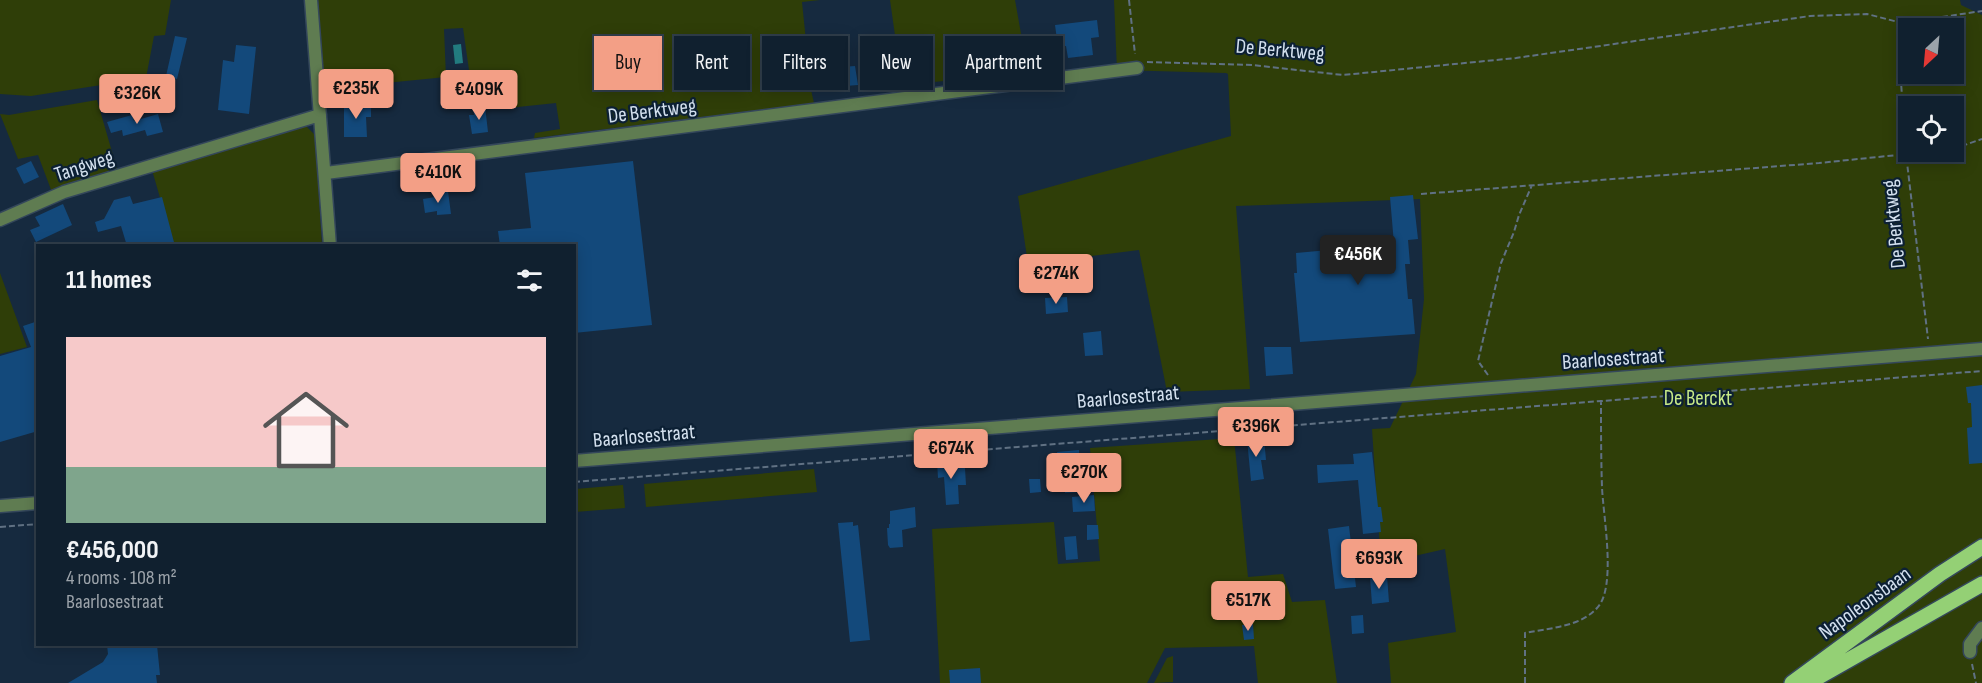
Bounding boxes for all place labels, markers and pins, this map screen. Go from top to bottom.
pin: €235K [314,69,398,120]
pin: €409K [437,70,521,121]
pin: €326K [95,74,179,125]
pin: €410K [396,153,480,204]
pin: €456K [1316,235,1400,286]
pin: €274K [1014,254,1098,305]
pin: €396K [1214,407,1298,458]
pin: €674K [909,429,993,480]
pin: €270K [1042,453,1126,504]
pin: €693K [1337,539,1421,590]
pin: €517K [1206,581,1290,632]

